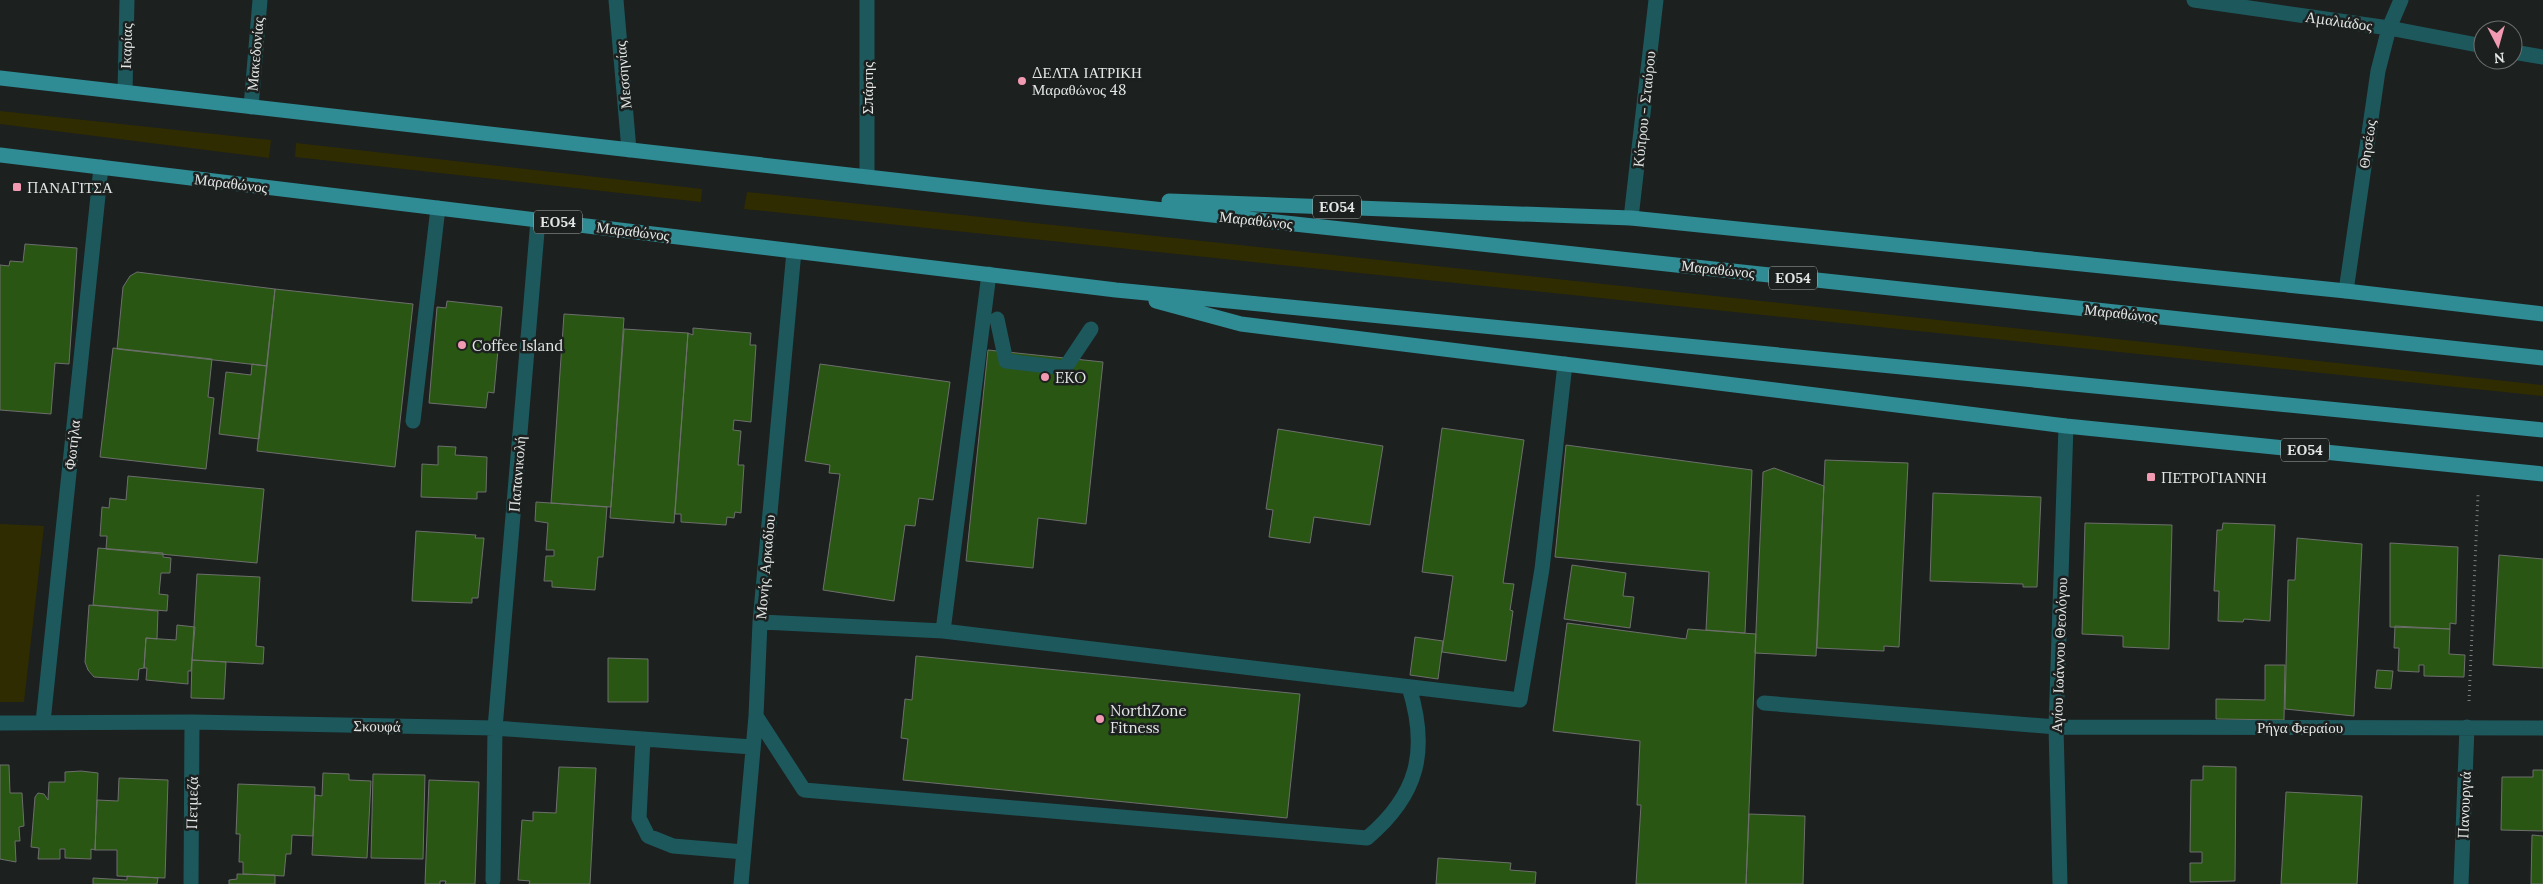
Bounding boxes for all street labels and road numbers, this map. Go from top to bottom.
street label: Αμαλιάδος [2304,7,2374,35]
street label: Μακεδονίας [242,16,268,92]
street label: Ικαρίας [116,23,136,69]
street label: Μεσσηνίας [611,40,635,110]
street label: Κύπρου - Σταύρου [1628,50,1660,168]
street label: Σπάρτης [858,62,877,114]
street label: Θησέως [2354,118,2380,170]
street label: Μαραθώνος [193,169,269,197]
road number: ΕΟ54 [1313,196,1361,218]
street label: Μαραθώνος [1218,207,1294,233]
road number: ΕΟ54 [534,210,582,233]
street label: Μαραθώνος [595,217,671,245]
street label: Μαραθώνος [1680,256,1756,282]
road number: ΕΟ54 [1769,266,1817,290]
street label: Μαραθώνος [2083,300,2159,326]
street label: Φωτήλα [60,419,84,471]
street label: Παπανικολή [504,435,530,513]
road number: ΕΟ54 [2281,438,2329,462]
street label: Μονής Αρκαδίου [751,514,779,620]
street label: Αγίου Ιωάννου Θεολόγου [2047,577,2071,733]
street label: Σκουφά [353,716,401,736]
street label: Ρήγα Φεραίου [2257,718,2343,737]
street label: Πανουργιά [2453,771,2475,839]
street label: Πετμεζά [182,776,202,830]

